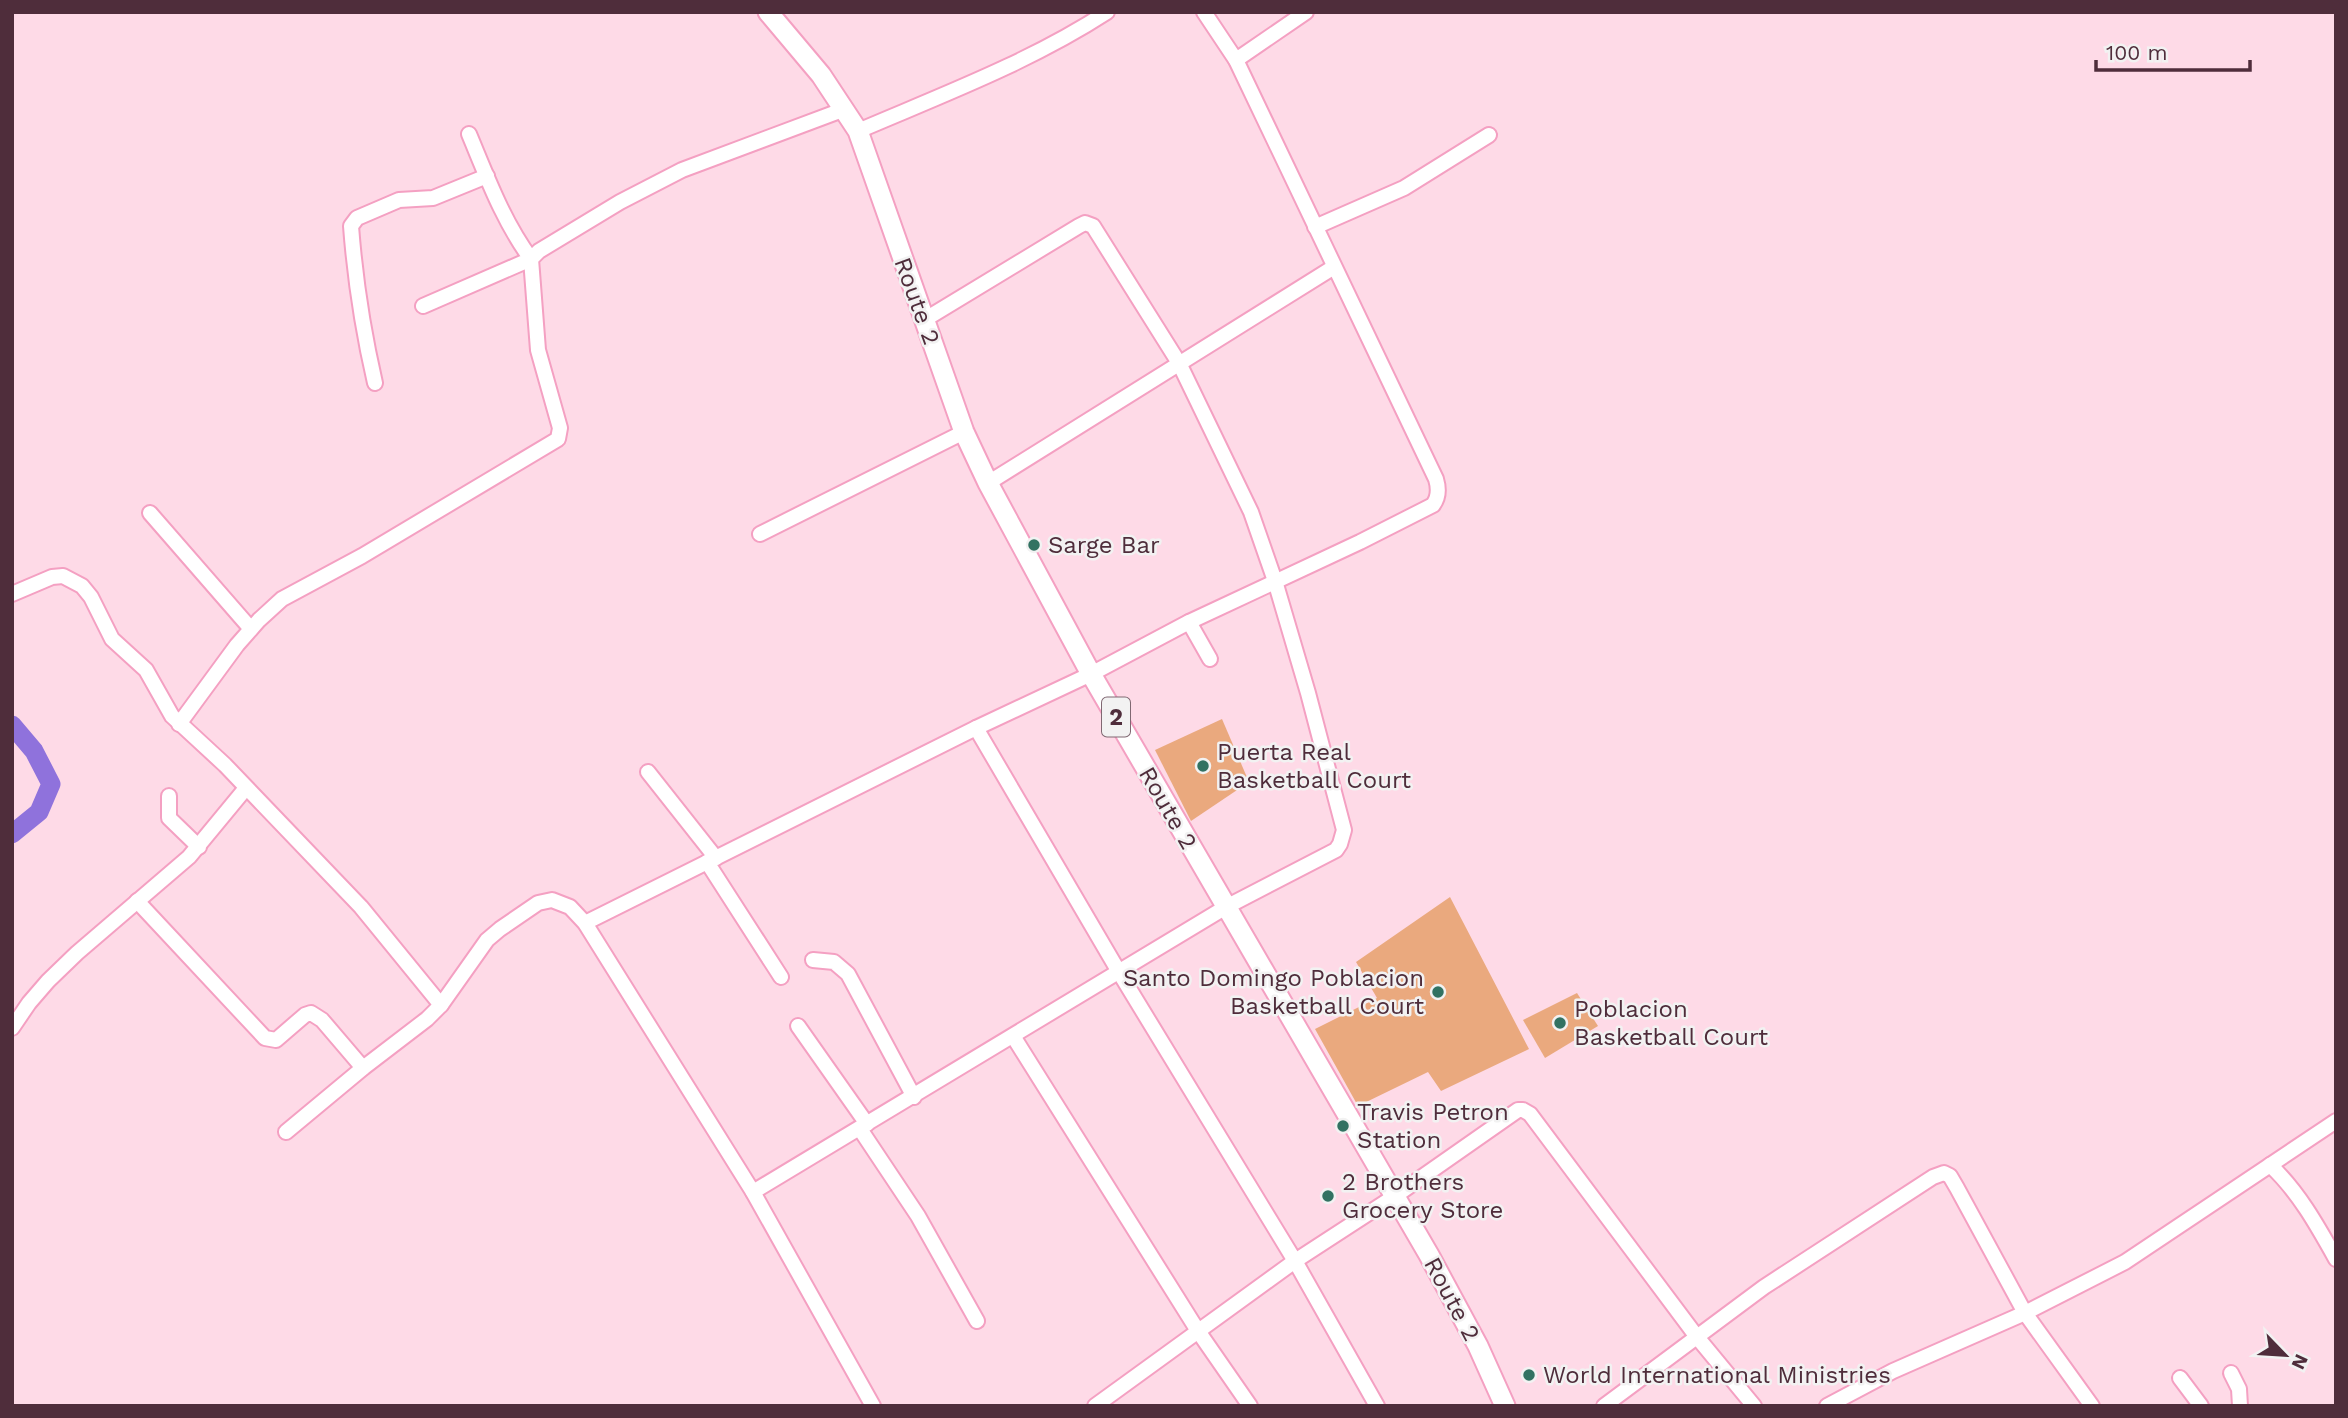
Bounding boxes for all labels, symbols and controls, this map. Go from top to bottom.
scale bar [2096,28,2250,72]
text: 100 m [2106,40,2168,65]
street label: Route 2 [888,254,946,348]
place label: Sarge Bar [1048,531,1160,559]
marker: Sarge Bar [1026,537,1042,553]
road number: 2 [1102,698,1130,736]
place label: Puerta Real Basketball Court [1217,738,1411,794]
marker: Puerta Real Basketball Court [1195,758,1211,774]
street label: Route 2 [1133,762,1203,854]
place label: Santo Domingo Poblacion Basketball Court [1123,964,1424,1020]
marker: Santo Domingo Poblacion Basketball Court [1430,984,1446,1000]
place label: Poblacion Basketball Court [1574,995,1768,1051]
marker: Poblacion Basketball Court [1552,1015,1568,1031]
place label: Travis Petron Station [1357,1098,1509,1154]
marker: Travis Petron Station [1335,1118,1351,1134]
place label: 2 Brothers Grocery Store [1342,1168,1503,1224]
marker: 2 Brothers Grocery Store [1320,1188,1336,1204]
street label: Route 2 [1418,1252,1486,1346]
north arrow [2250,1320,2320,1390]
text: N [2287,1351,2313,1373]
place label: World International Ministries [1543,1361,1891,1389]
marker: World International Ministries [1521,1367,1537,1383]

